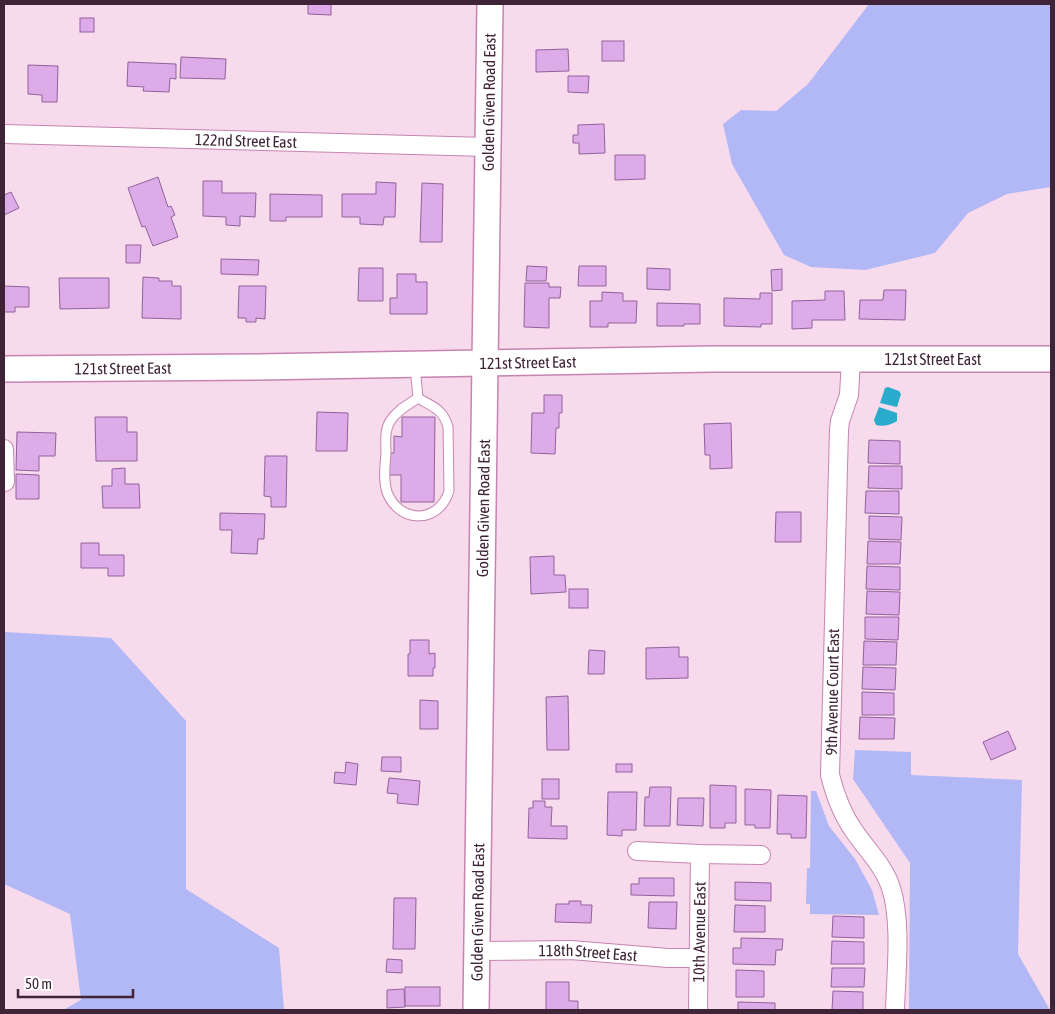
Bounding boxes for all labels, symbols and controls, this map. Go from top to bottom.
street label: Golden Given Road East [479,33,499,171]
street label: 122nd Street East [195,130,298,151]
street label: 121st Street East [884,350,982,368]
street label: 121st Street East [479,352,577,372]
street label: 121st Street East [74,359,172,377]
street label: Golden Given Road East [473,438,493,577]
street label: 9th Avenue Court East [822,628,842,756]
street label: Golden Given Road East [467,842,487,981]
street label: 10th Avenue East [689,881,709,982]
street label: 118th Street East [538,941,638,964]
scale bar [18,966,132,998]
text: 50 m [25,975,52,992]

